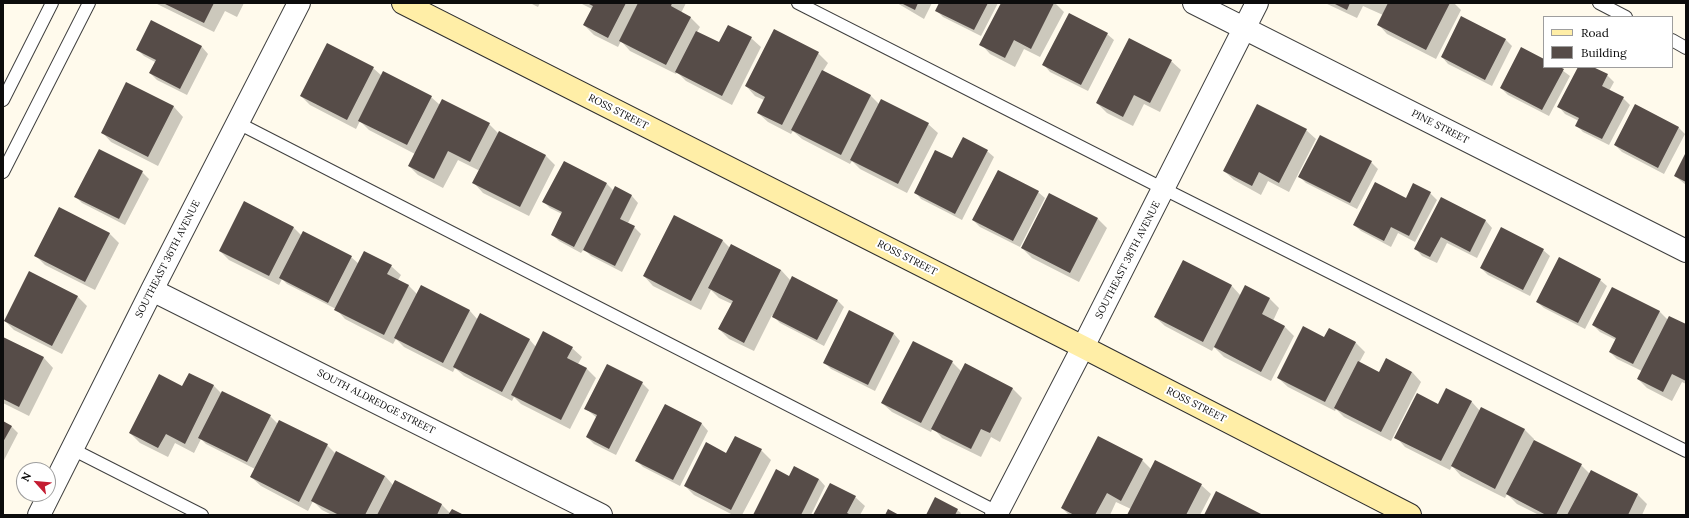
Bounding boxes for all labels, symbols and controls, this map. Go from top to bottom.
legend [1543,16,1673,68]
text: Road [1581,25,1609,40]
text: Building [1581,45,1627,60]
street label: ROSS STREET [586,92,650,132]
street label: PINE STREET [1409,107,1471,147]
street label: SOUTHEAST 36TH AVENUE [133,198,203,320]
street label: SOUTHEAST 38TH AVENUE [1093,199,1163,321]
street label: ROSS STREET [875,238,939,278]
street label: SOUTH ALDREDGE STREET [315,367,437,437]
street label: ROSS STREET [1164,385,1228,425]
north arrow [16,462,56,502]
text: N [18,470,34,484]

